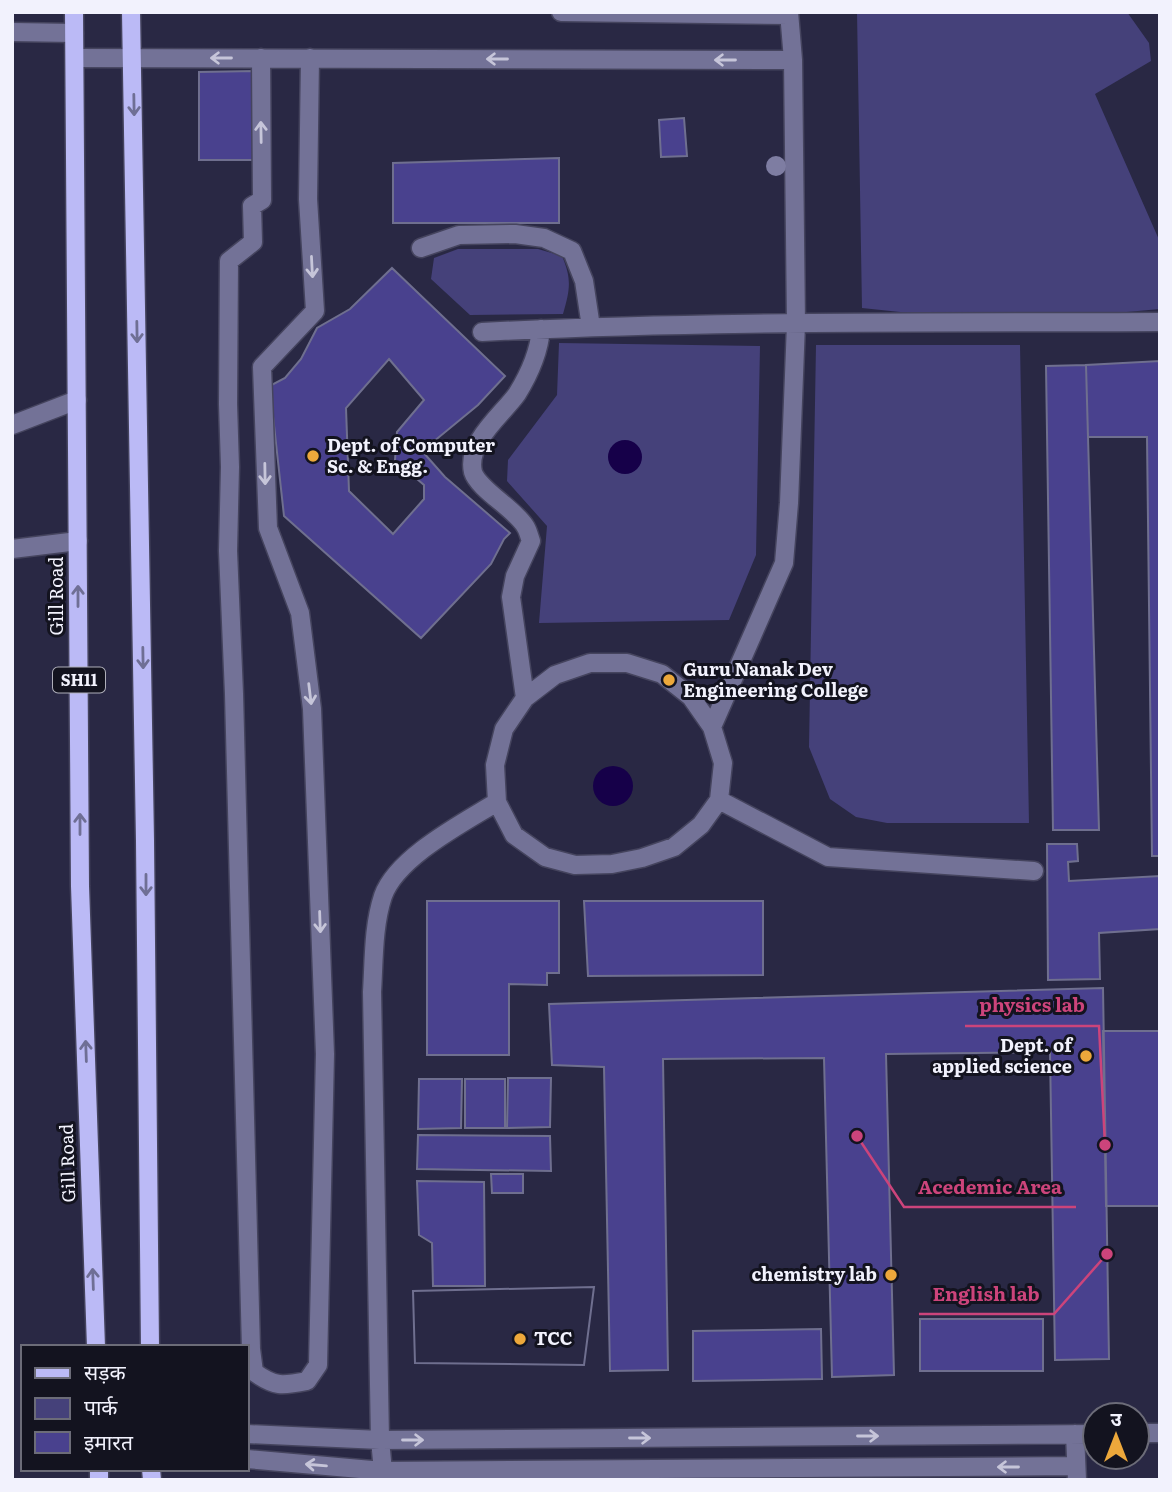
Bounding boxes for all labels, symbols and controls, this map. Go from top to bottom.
one-way arrow [209,51,232,65]
one-way arrow [486,52,509,66]
one-way arrow [713,53,736,67]
one-way arrow [127,93,140,116]
one-way arrow [255,121,268,144]
one-way arrow [306,255,319,278]
one-way arrow [130,321,144,344]
place label: Dept. of Computer Sc. & Engg. [327,431,495,479]
marker: Dept. of Computer Sc. & Engg. [305,448,321,464]
one-way arrow [258,462,272,485]
street label: Gill Road [42,557,69,635]
one-way arrow [71,585,85,608]
one-way arrow [136,646,149,669]
place label: Guru Nanak Dev Engineering College [683,655,868,703]
road number: SH11 [53,667,105,692]
marker: Guru Nanak Dev Engineering College [661,672,677,688]
one-way arrow [304,682,317,705]
one-way arrow [73,813,86,836]
one-way arrow [139,874,153,897]
one-way arrow [313,910,327,933]
callout: physics lab [965,986,1099,1026]
text: physics lab [979,990,1085,1018]
place label: Dept. of applied science [932,1031,1074,1079]
one-way arrow [79,1040,92,1063]
marker: Dept. of applied science [1078,1048,1094,1064]
street label: Gill Road [52,1123,81,1203]
callout: Acedemic Area [904,1167,1076,1207]
text: Acedemic Area [918,1172,1062,1200]
place label: chemistry lab [751,1260,877,1287]
one-way arrow [87,1267,100,1290]
marker: chemistry lab [883,1267,899,1283]
callout: English lab [919,1274,1054,1314]
text: English lab [932,1279,1040,1307]
place label: TCC [534,1324,573,1351]
marker: TCC [512,1331,528,1347]
legend [21,1345,248,1471]
text: सड़क [84,1355,126,1386]
text: पार्क [84,1390,118,1421]
north arrow [1081,1401,1151,1471]
text: उ [1110,1404,1122,1432]
text: इमारत [84,1425,134,1456]
one-way arrow [856,1429,879,1443]
one-way arrow [629,1431,652,1445]
one-way arrow [401,1433,424,1447]
one-way arrow [305,1458,327,1471]
one-way arrow [997,1460,1020,1474]

